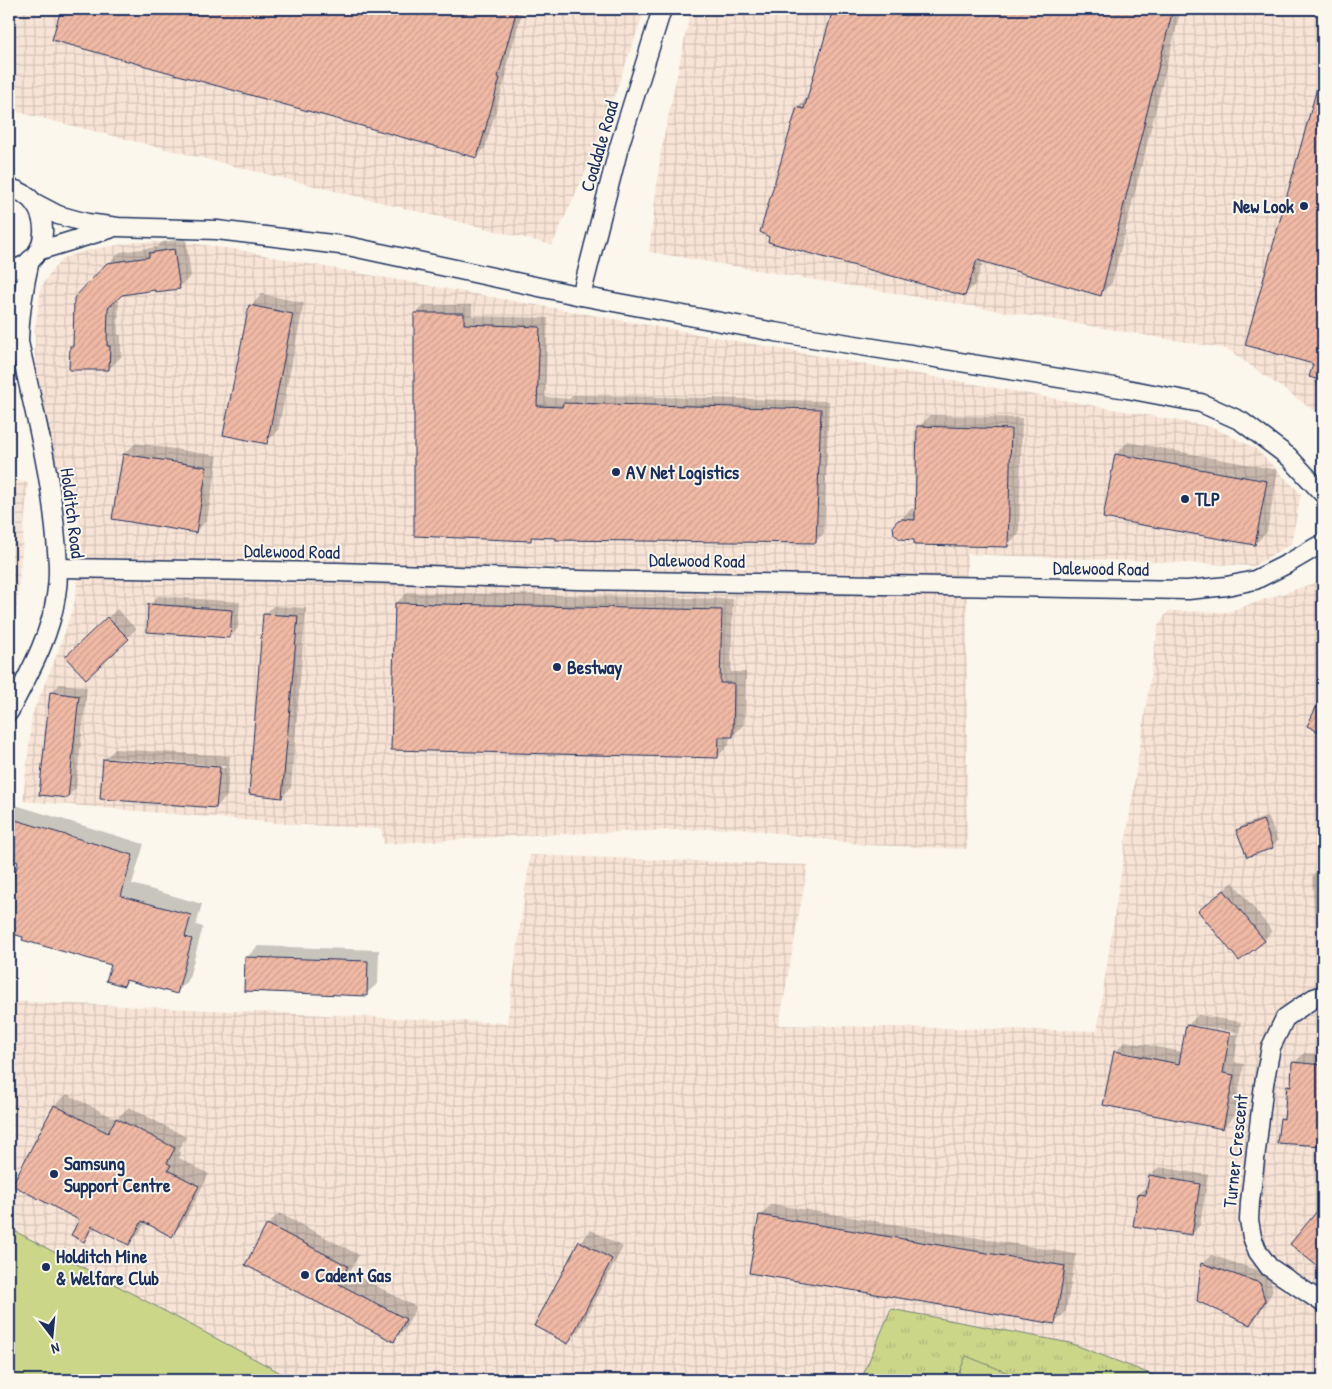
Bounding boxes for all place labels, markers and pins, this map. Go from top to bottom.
place label: New Look [1233,193,1294,219]
marker: New Look [1298,200,1310,212]
place label: AV Net Logistics [626,459,740,486]
marker: AV Net Logistics [610,466,622,478]
place label: TLP [1194,486,1220,512]
marker: TLP [1179,493,1191,505]
place label: Bestway [567,654,622,681]
marker: Bestway [551,661,563,673]
place label: Samsung Support Centre [64,1150,171,1199]
marker: Samsung Support Centre [48,1168,60,1180]
place label: Holditch Mine & Welfare Club [56,1243,159,1291]
marker: Holditch Mine & Welfare Club [40,1261,52,1273]
place label: Cadent Gas [315,1262,392,1288]
marker: Cadent Gas [299,1269,311,1281]

